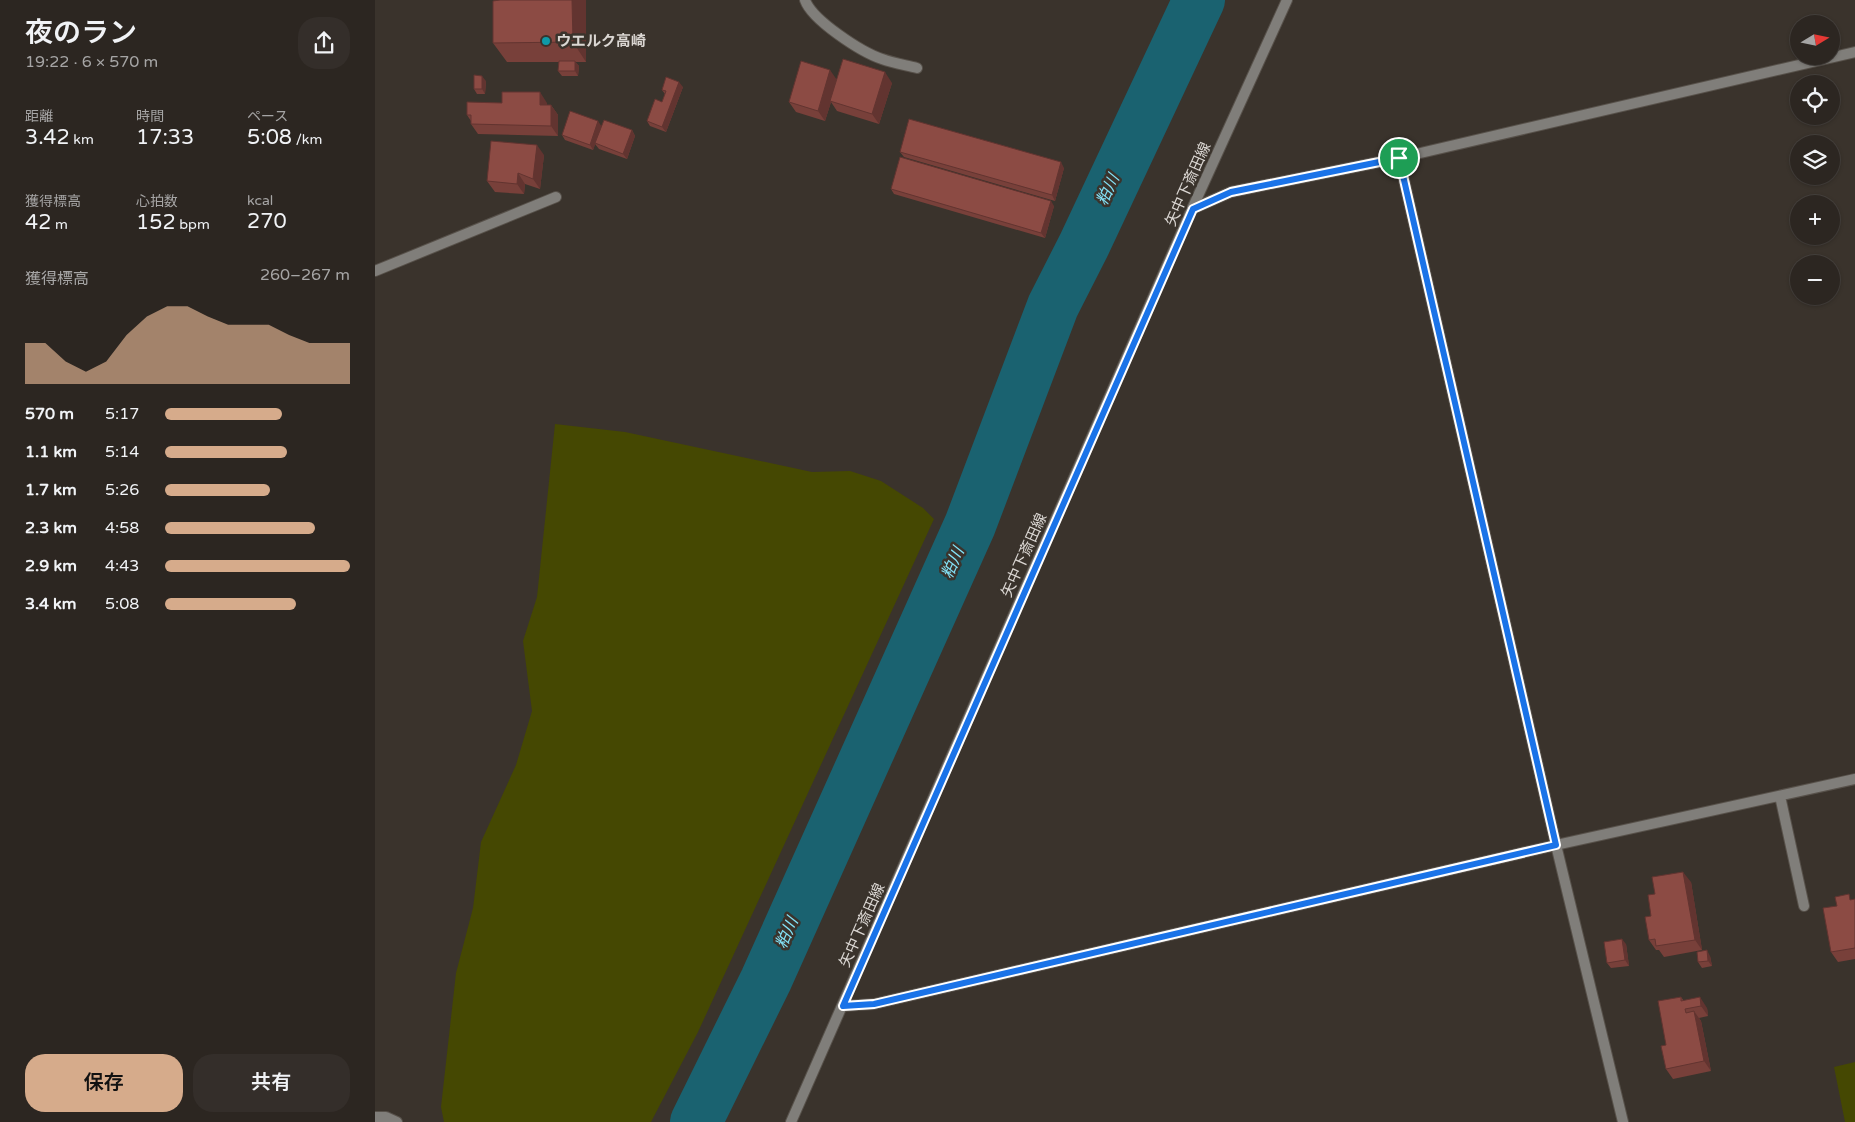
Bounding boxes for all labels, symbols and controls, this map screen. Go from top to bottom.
north arrow [1790,15,1840,65]
map controls [1790,15,1840,305]
text: 夜のラン [25,16,137,50]
button: share [298,17,350,69]
place label: ウエルク高崎 [556,32,646,50]
marker: ウエルク高崎 [540,35,552,47]
text: 19:22 · 6 × 570 m [25,52,158,72]
button: locate [1790,75,1840,125]
text: 距離 [25,108,53,125]
text: 時間 [136,108,164,125]
text: ペース [247,108,288,125]
text: 3.42 [25,125,70,150]
text: 17:33 [136,125,194,150]
text: 5:08 [247,125,292,150]
text: km [70,131,94,148]
text: /km [292,131,322,148]
button: layers [1790,135,1840,185]
pin [1378,137,1420,179]
street label: 矢中下斎田線 [1161,139,1215,229]
icon: arrive [1385,144,1413,172]
water label: 粕川 [1092,169,1125,209]
text: kcal [247,192,273,209]
text: 獲得標高 [25,193,81,210]
text: 心拍数 [136,193,178,210]
button: + [1790,195,1840,245]
text: 270 [247,209,287,234]
text: 42 [25,210,51,235]
text: 152 [136,210,176,235]
text: m [51,216,68,233]
text: bpm [176,216,210,233]
button: − [1790,255,1840,305]
text: 260–267 m [260,265,350,285]
text: 獲得標高 [25,269,89,289]
text: 570 m [25,404,74,424]
text: 5:17 [105,404,139,424]
text: 1.1 km [25,442,77,462]
text: 5:14 [105,442,139,462]
text: 1.7 km [25,480,77,500]
text: 5:26 [105,480,139,500]
street label: 矢中下斎田線 [997,510,1051,600]
text: 2.3 km [25,518,77,538]
text: 4:58 [105,518,139,538]
water label: 粕川 [937,542,969,582]
text: 2.9 km [25,556,77,576]
text: 4:43 [105,556,139,576]
text: 3.4 km [25,594,77,614]
text: 5:08 [105,594,139,614]
street label: 矢中下斎田線 [835,880,889,970]
water label: 粕川 [771,912,803,952]
button: 保存 [25,1054,183,1112]
button: 共有 [193,1054,350,1112]

